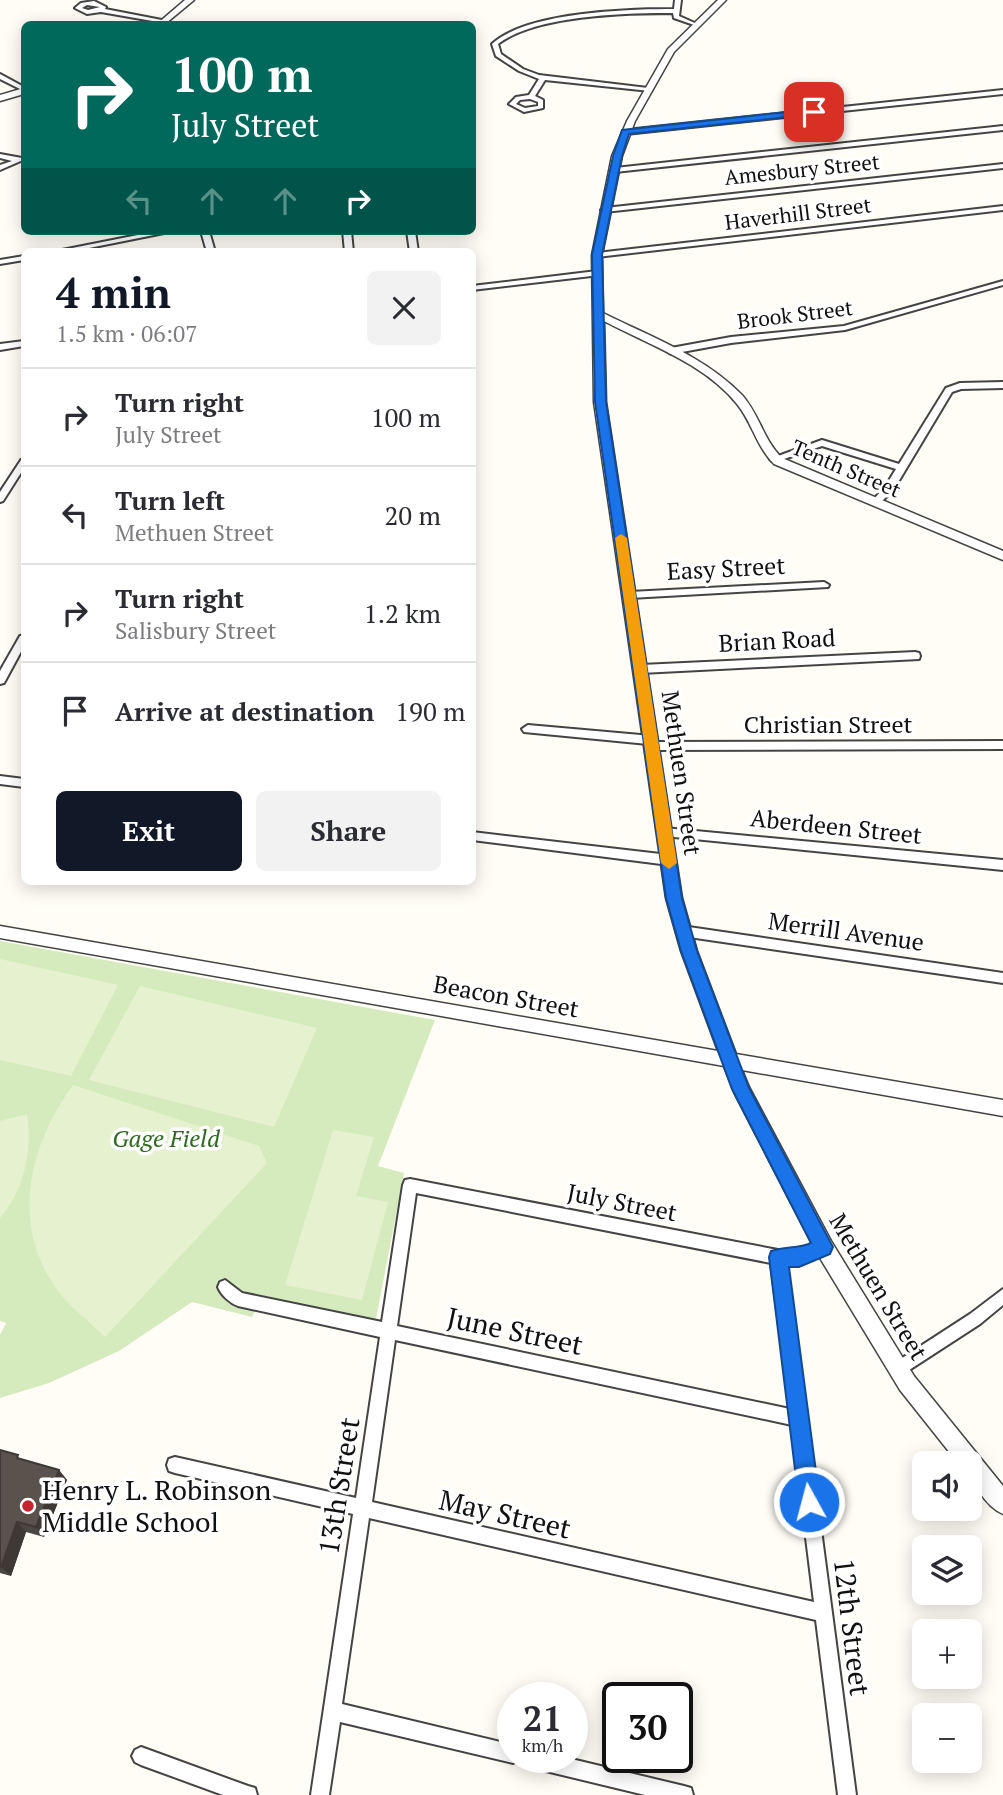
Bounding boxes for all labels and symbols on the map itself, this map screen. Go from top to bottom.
pin [784,82,844,142]
street label: Amesbury Street [723,147,881,191]
street label: Haverhill Street [723,190,873,236]
street label: Brook Street [736,293,854,335]
street label: Tenth Street [788,433,905,504]
street label: Easy Street [666,549,786,587]
street label: Brian Road [718,621,836,659]
street label: Methuen Street [655,689,709,857]
street label: Christian Street [744,708,912,740]
street label: Aberdeen Street [749,801,924,851]
street label: Merrill Avenue [766,904,926,958]
street label: Beacon Street [431,967,581,1025]
park label: Gage Field [112,1122,221,1154]
street label: July Street [565,1176,680,1228]
street label: Methuen Street [822,1207,935,1366]
street label: June Street [444,1298,587,1363]
street label: 13th Street [309,1414,368,1557]
position arrow [772,1465,846,1539]
place label: Henry L. Robinson Middle School [42,1471,272,1540]
street label: May Street [436,1480,575,1547]
marker: Henry L. Robinson Middle School [20,1498,36,1514]
street label: 12th Street [826,1556,879,1698]
speed limit sign: 30 [602,1682,693,1773]

